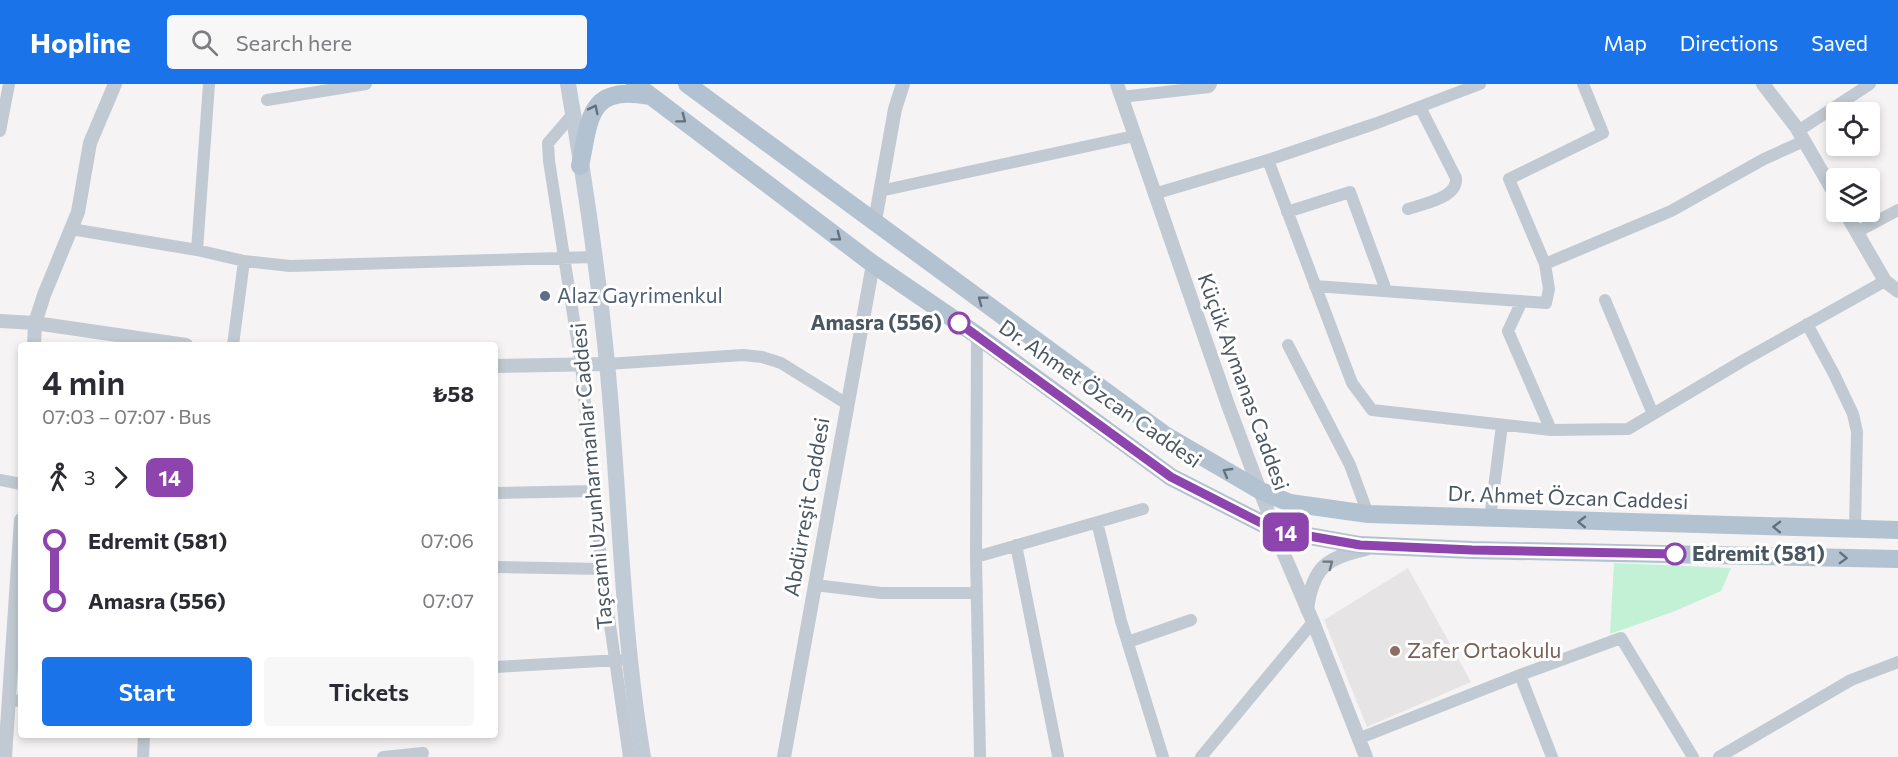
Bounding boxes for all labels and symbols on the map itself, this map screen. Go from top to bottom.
one-way arrow [587,105,599,116]
one-way arrow [675,112,686,123]
one-way arrow [830,230,841,241]
street label: Küçük Aymanas Caddesi [1193,270,1295,493]
place label: Alaz Gayrimenkul [557,282,723,307]
marker: Alaz Gayrimenkul [538,289,552,303]
one-way arrow [977,296,988,307]
place label: Amasra (556) [810,309,942,334]
marker: Amasra (556) [948,312,970,334]
street label: Dr. Ahmet Özcan Caddesi [995,313,1207,472]
street label: Taşcami Uzunharmanlar Caddesi [565,322,616,631]
street label: Abdürreşit Caddesi [777,415,834,598]
one-way arrow [1223,468,1233,479]
street label: Dr. Ahmet Özcan Caddesi [1447,480,1689,513]
line badge: 14 [1259,512,1313,552]
one-way arrow [1577,515,1586,528]
one-way arrow [1772,521,1781,533]
place label: Edremit (581) [1692,540,1825,565]
marker: Edremit (581) [1664,543,1686,565]
one-way arrow [1839,551,1848,564]
one-way arrow [1322,560,1333,571]
place label: Zafer Ortaokulu [1407,637,1561,662]
marker: Zafer Ortaokulu [1388,644,1402,658]

